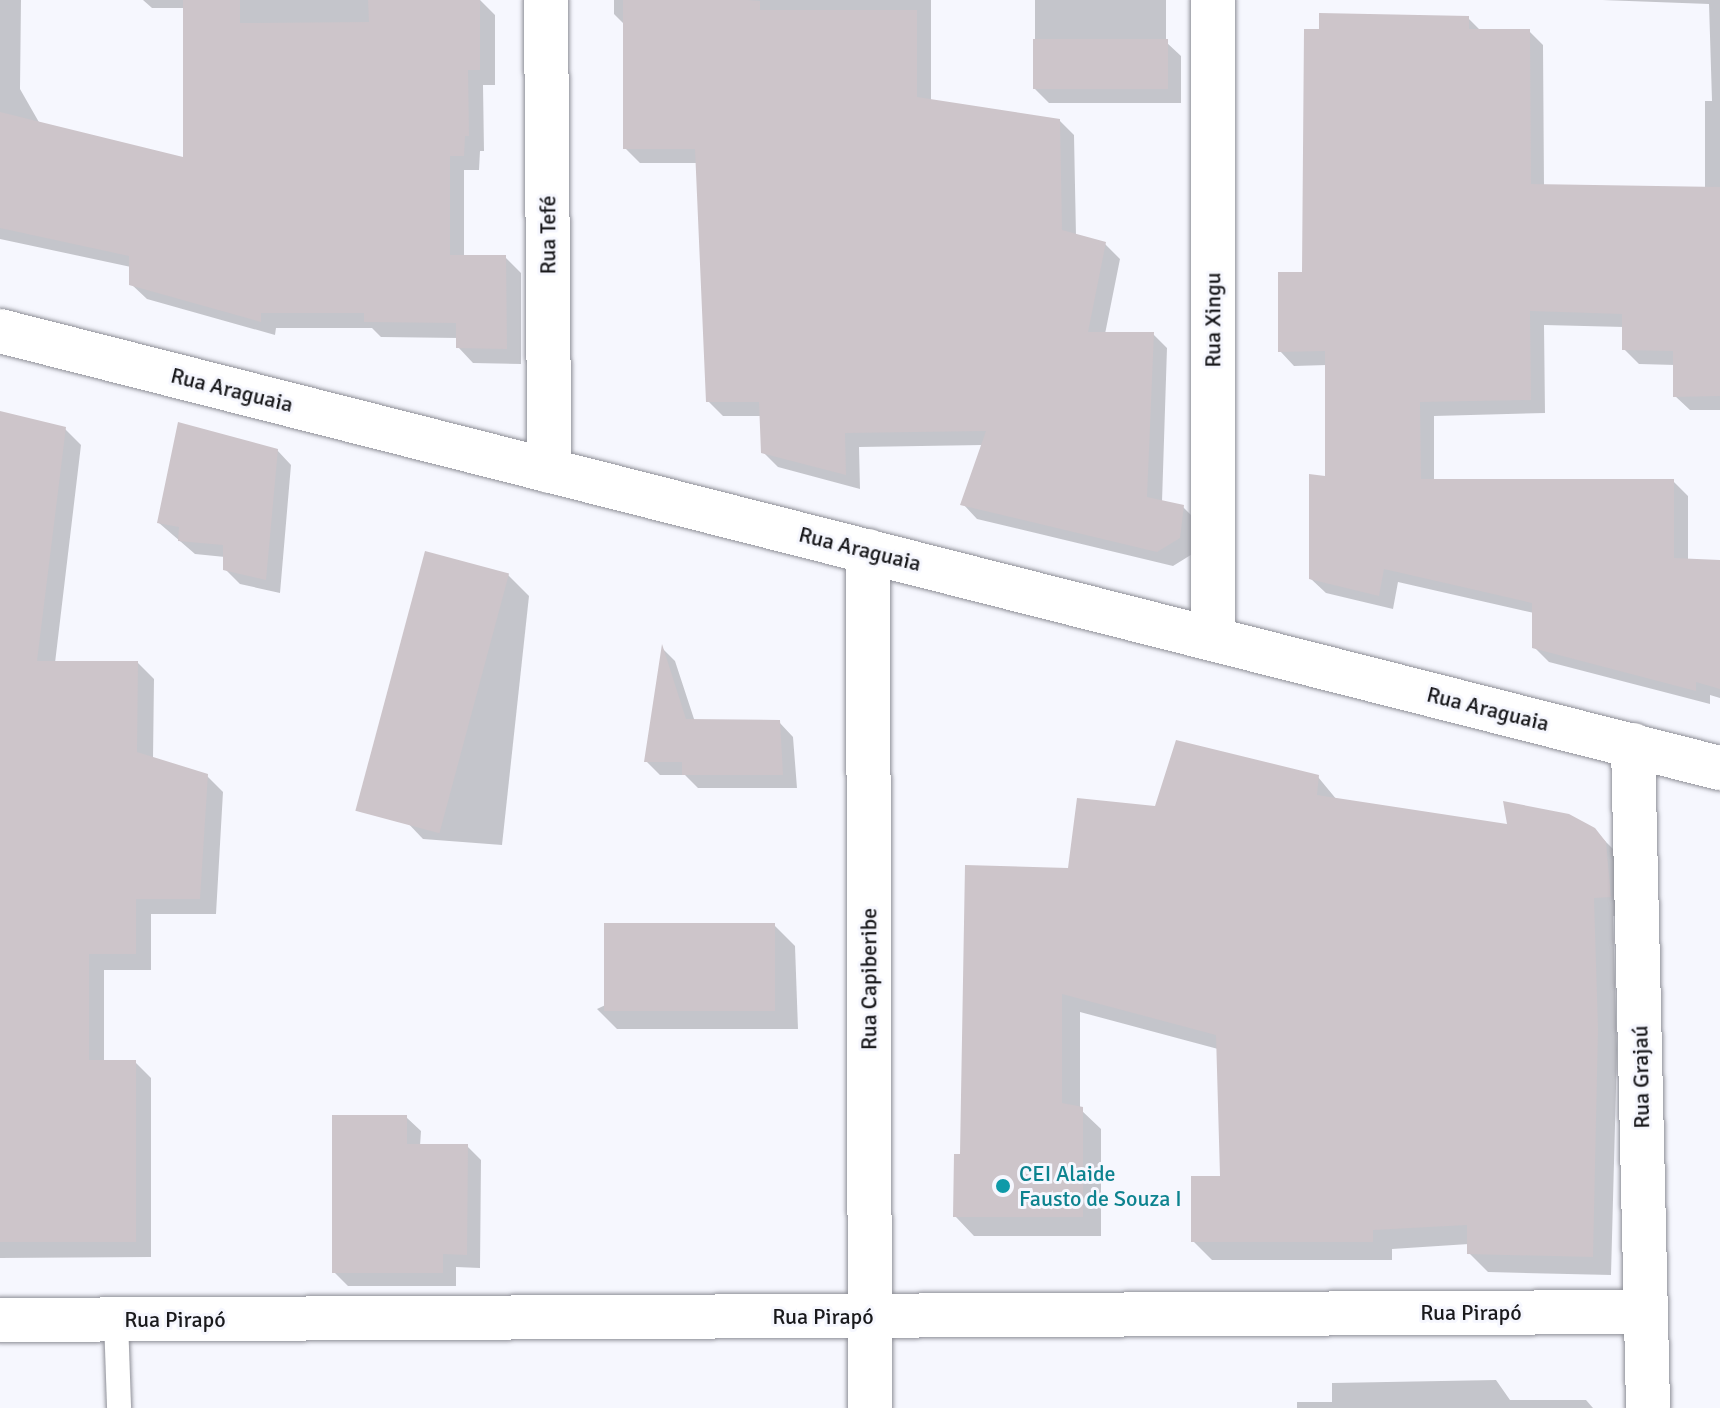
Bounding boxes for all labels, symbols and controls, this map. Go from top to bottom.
street label: Rua Tefé [535,196,561,274]
street label: Rua Xingu [1200,272,1226,368]
street label: Rua Araguaia [168,362,296,418]
street label: Rua Araguaia [796,521,924,577]
street label: Rua Araguaia [1424,681,1552,737]
street label: Rua Capiberibe [856,908,882,1050]
street label: Rua Grajaú [1627,1025,1655,1129]
place label: CEI Alaide Fausto de Souza I [1019,1160,1182,1212]
marker: CEI Alaide Fausto de Souza I [994,1177,1012,1195]
street label: Rua Pirapó [1420,1300,1522,1326]
street label: Rua Pirapó [772,1304,874,1330]
street label: Rua Pirapó [124,1307,226,1333]

